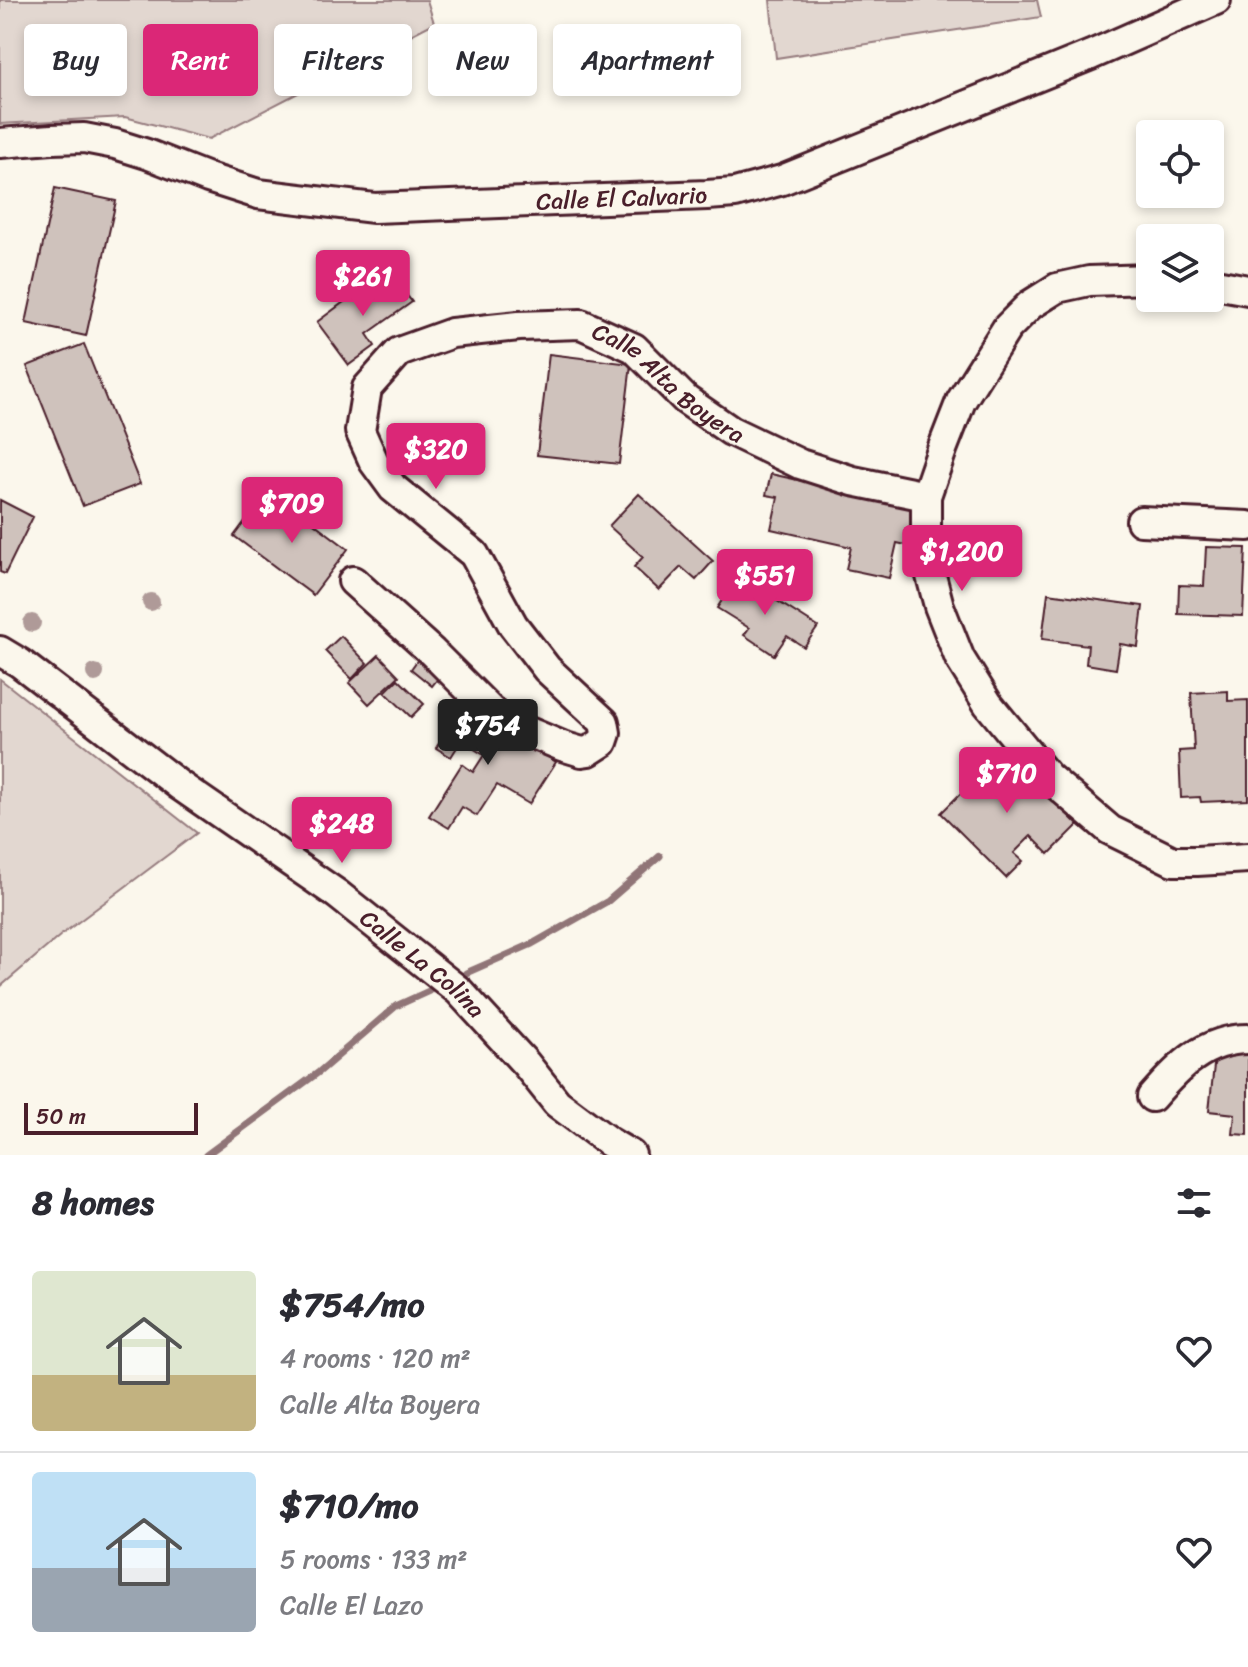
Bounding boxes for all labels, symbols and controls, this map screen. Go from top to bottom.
chip: Buy [24,24,127,96]
chip: Rent [143,24,258,96]
chip: Filters [274,24,412,96]
chip: New [428,24,537,96]
chip: Apartment [553,24,741,96]
map controls [1136,120,1224,312]
button: locate [1136,120,1224,208]
street label: Calle El Calvario [535,174,708,223]
button: layers [1136,224,1224,312]
pin: $261 [316,250,410,318]
text: $261 [334,253,392,299]
street label: Calle Alta Boyera [585,311,751,455]
pin: $320 [389,423,483,491]
text: $320 [404,426,468,472]
pin: $709 [245,477,339,545]
text: $709 [260,480,324,526]
pin: $1,200 [897,525,1027,593]
text: $1,200 [920,528,1004,574]
pin: $551 [718,549,812,617]
text: $551 [735,552,795,598]
pin: $754 [441,699,535,767]
text: $754 [456,702,520,748]
pin: $710 [960,747,1054,815]
text: $710 [977,750,1037,796]
pin: $248 [295,797,389,865]
text: $248 [310,800,374,846]
street label: Calle La Colina [350,898,496,1028]
text: 50 m [36,1097,86,1136]
scale bar [24,1099,198,1135]
text: 8 homes [32,1173,154,1233]
icon: filters [1172,1181,1216,1225]
text: $754/mo [280,1275,425,1335]
icon: home [96,1303,192,1399]
icon: heart [1172,1329,1216,1373]
text: 4 rooms · 120 m² [280,1335,471,1381]
text: Calle Alta Boyera [280,1381,480,1427]
text: $710/mo [280,1476,419,1536]
icon: home [96,1504,192,1600]
icon: heart [1172,1530,1216,1574]
text: 5 rooms · 133 m² [280,1536,468,1582]
text: Calle El Lazo [280,1582,423,1628]

